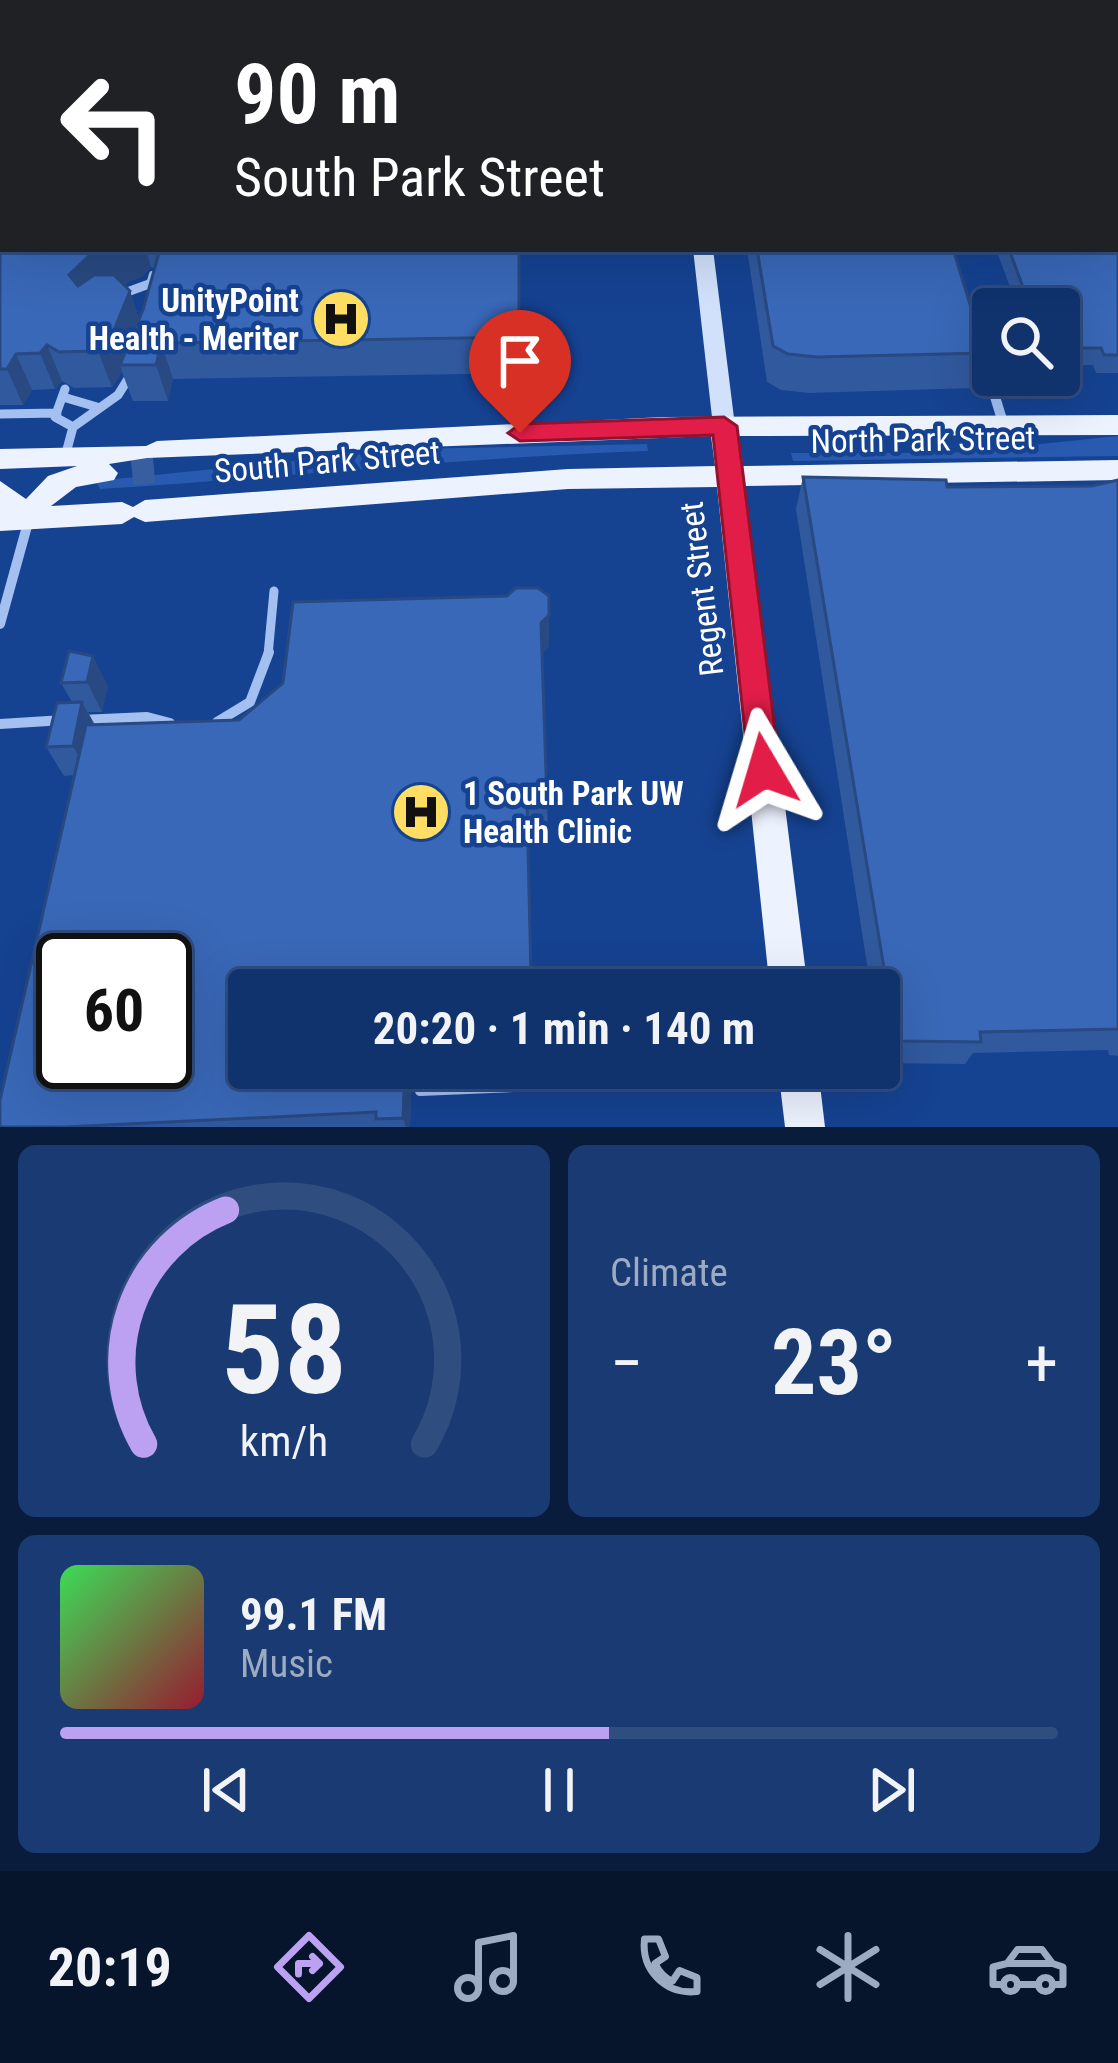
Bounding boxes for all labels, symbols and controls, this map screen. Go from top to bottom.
text: 90 m [234,45,401,144]
icon: left [36,48,192,204]
text: South Park Street [234,146,605,209]
place label: UnityPoint Health - Meriter [89,281,299,358]
hospital icon: UnityPoint Health - Meriter [310,288,372,350]
map controls [972,288,1080,396]
button: search [972,288,1080,396]
pin [469,310,571,433]
icon: arrive [487,328,553,394]
street label: North Park Street [810,418,1036,461]
street label: South Park Street [212,432,442,491]
street label: Regent Street [671,500,732,678]
position arrow [701,707,827,833]
place label: 1 South Park UW Health Clinic [463,774,684,851]
hospital icon: 1 South Park UW Health Clinic [390,781,452,843]
speed limit sign: 60 [36,933,192,1089]
text: 20:20 · 1 min · 140 m [373,1002,755,1055]
text: Climate [610,1250,728,1296]
text: 58 [221,1277,347,1423]
text: 23° [771,1311,897,1416]
text: − [610,1325,643,1402]
text: + [1025,1325,1058,1402]
text: km/h [240,1416,328,1466]
text: 99.1 FM [240,1588,387,1641]
text: Music [240,1641,333,1687]
icon: previous [193,1757,259,1823]
icon: pause [526,1757,592,1823]
icon: next [859,1757,925,1823]
icon: directions [267,1925,351,2009]
icon: music [447,1925,531,2009]
icon: phone [627,1925,711,2009]
icon: climate [806,1925,890,2009]
icon: car [986,1925,1070,2009]
text: 20:19 [48,1936,172,1999]

